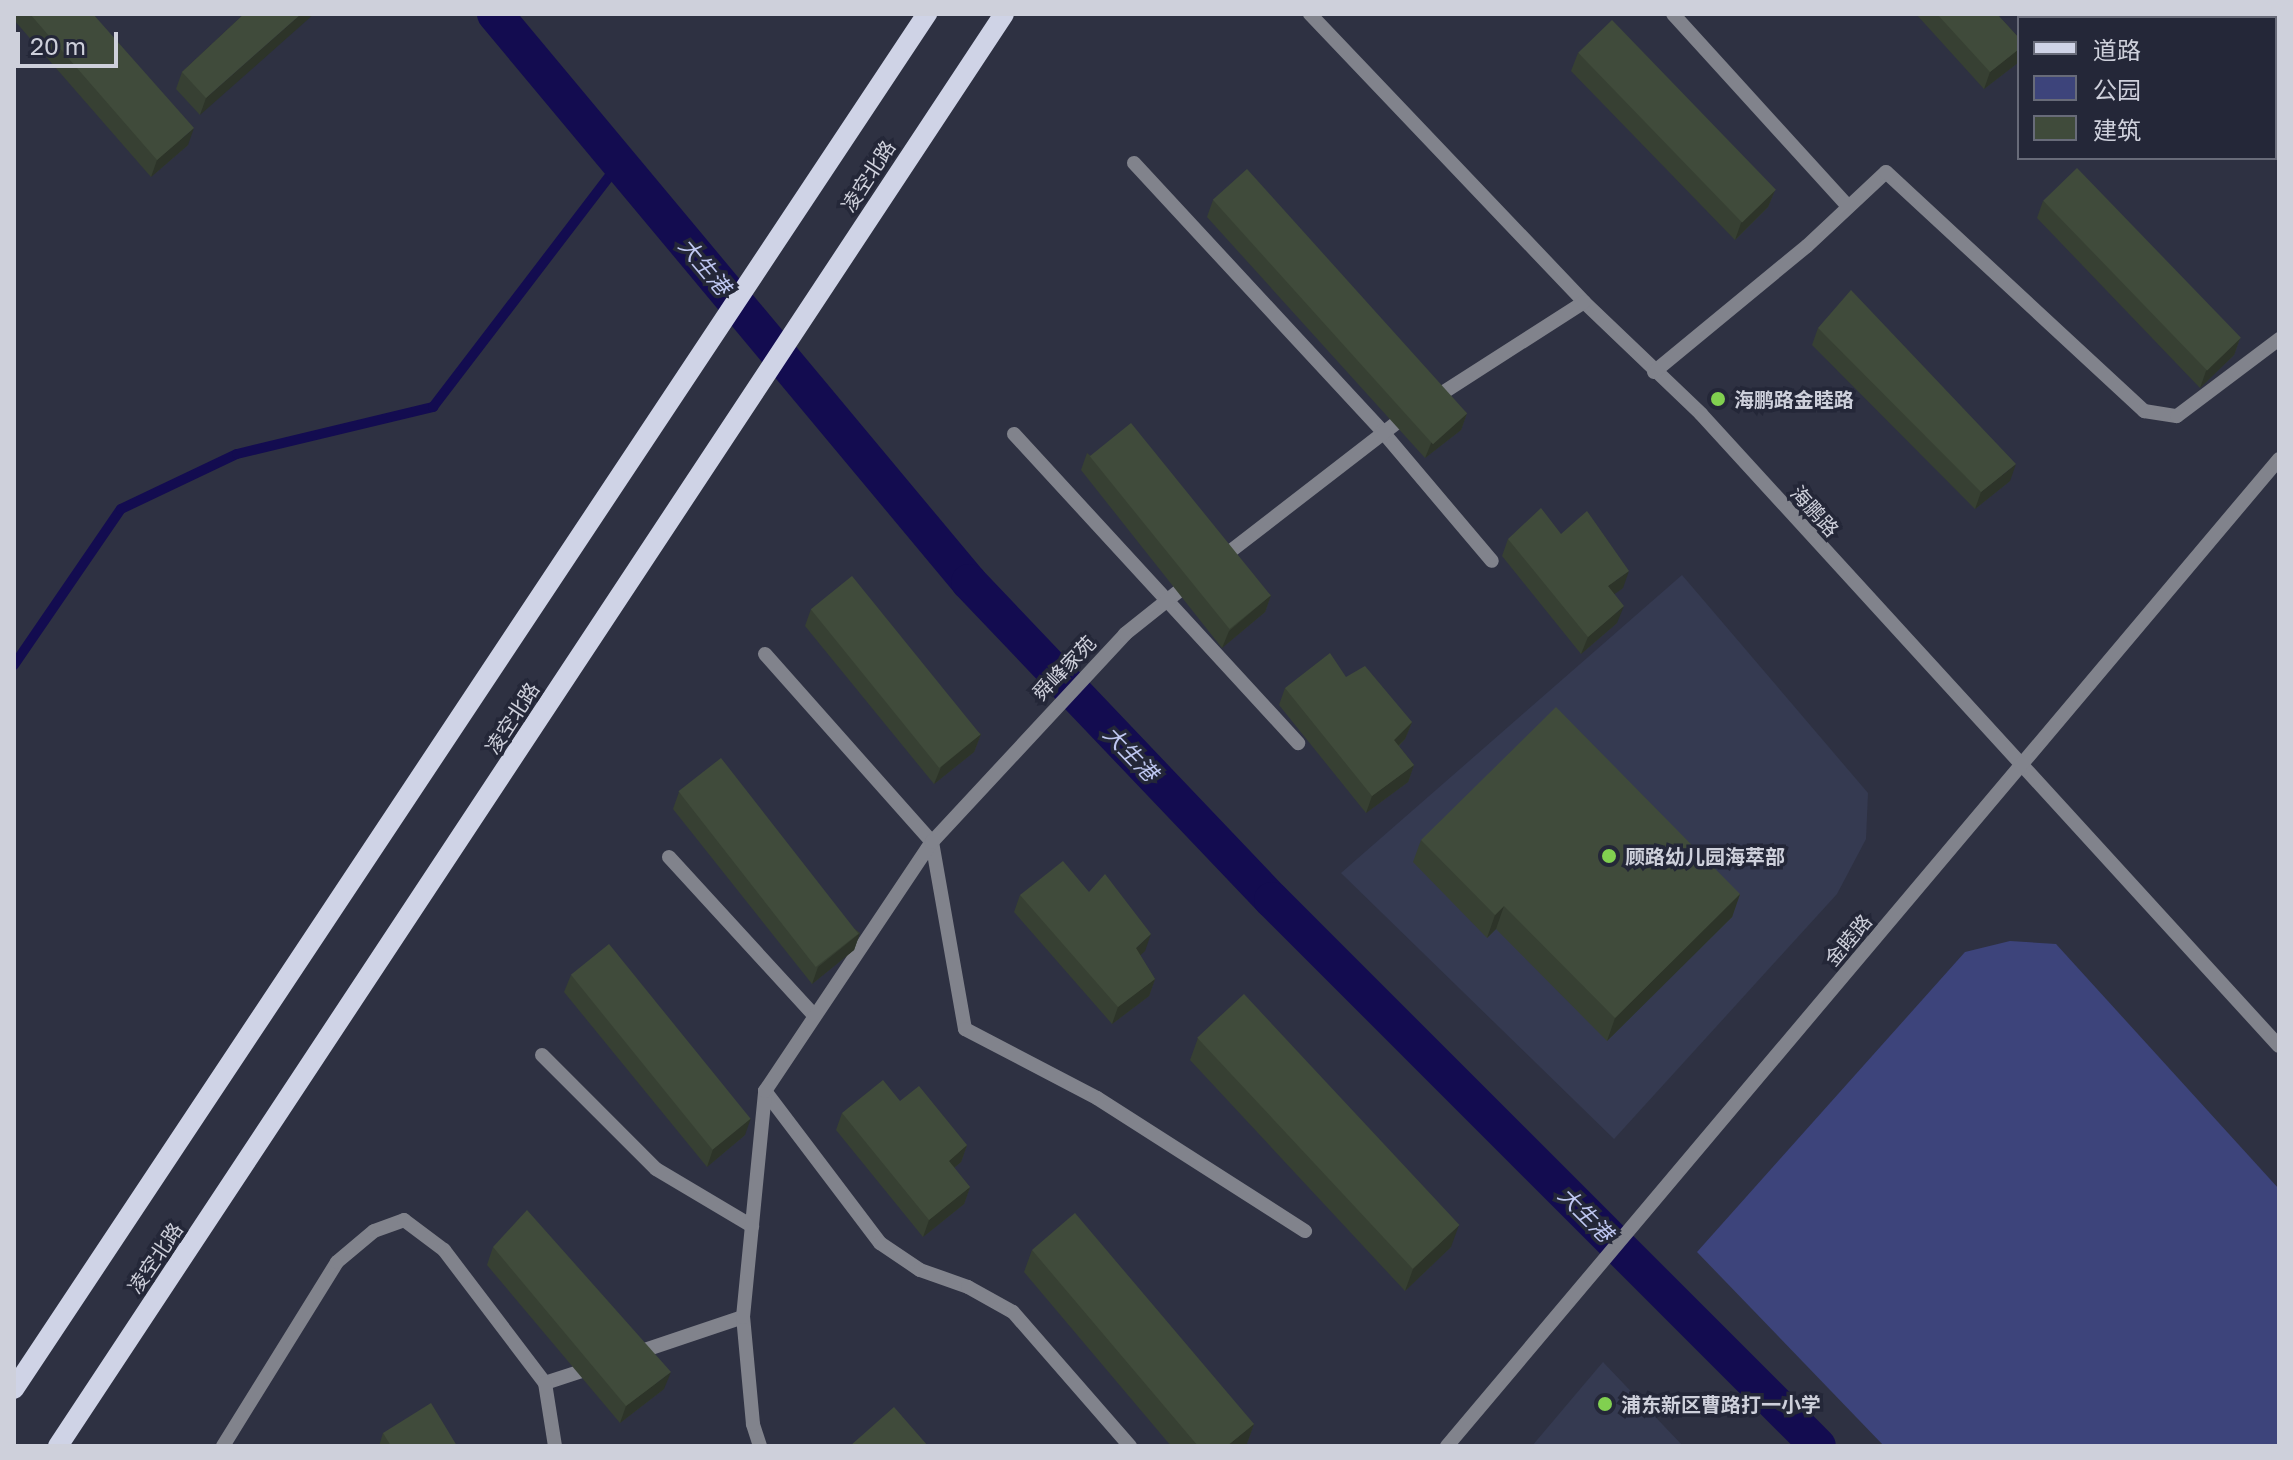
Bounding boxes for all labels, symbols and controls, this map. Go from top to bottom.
scale bar [20,16,122,66]
legend [2017,16,2277,160]
text: 20 m [30,31,86,60]
text: 道路 [2093,35,2141,64]
text: 公园 [2093,75,2141,104]
text: 建筑 [2093,115,2141,144]
street label: 凌空北路 [836,136,900,216]
water label: 大生港 [674,232,736,300]
place label: 海鹏路金睦路 [1734,387,1854,411]
marker: 海鹏路金睦路 [1709,390,1727,408]
street label: 海鹏路 [1786,481,1844,541]
street label: 舜峰家苑 [1028,631,1100,705]
street label: 凌空北路 [480,678,544,758]
water label: 大生港 [1099,720,1163,786]
place label: 顾路幼儿园海萃部 [1625,844,1785,868]
marker: 顾路幼儿园海萃部 [1600,847,1618,865]
street label: 金睦路 [1820,909,1876,971]
water label: 大生港 [1553,1181,1619,1247]
street label: 凌空北路 [123,1218,187,1298]
place label: 浦东新区曹路打一小学 [1621,1392,1821,1416]
marker: 浦东新区曹路打一小学 [1596,1395,1614,1413]

